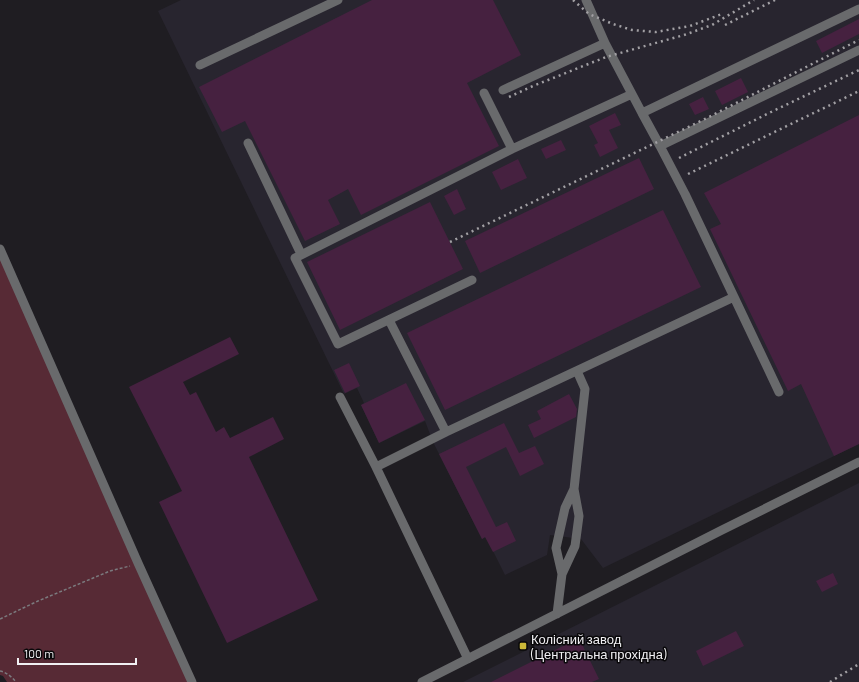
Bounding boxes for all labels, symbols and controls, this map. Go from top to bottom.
place label: Колісний завод (Центральна прохідна) [530,631,667,662]
scale bar [18,640,136,666]
marker: Колісний завод (Центральна прохідна) [518,641,528,651]
text: 100 m [24,646,54,660]

